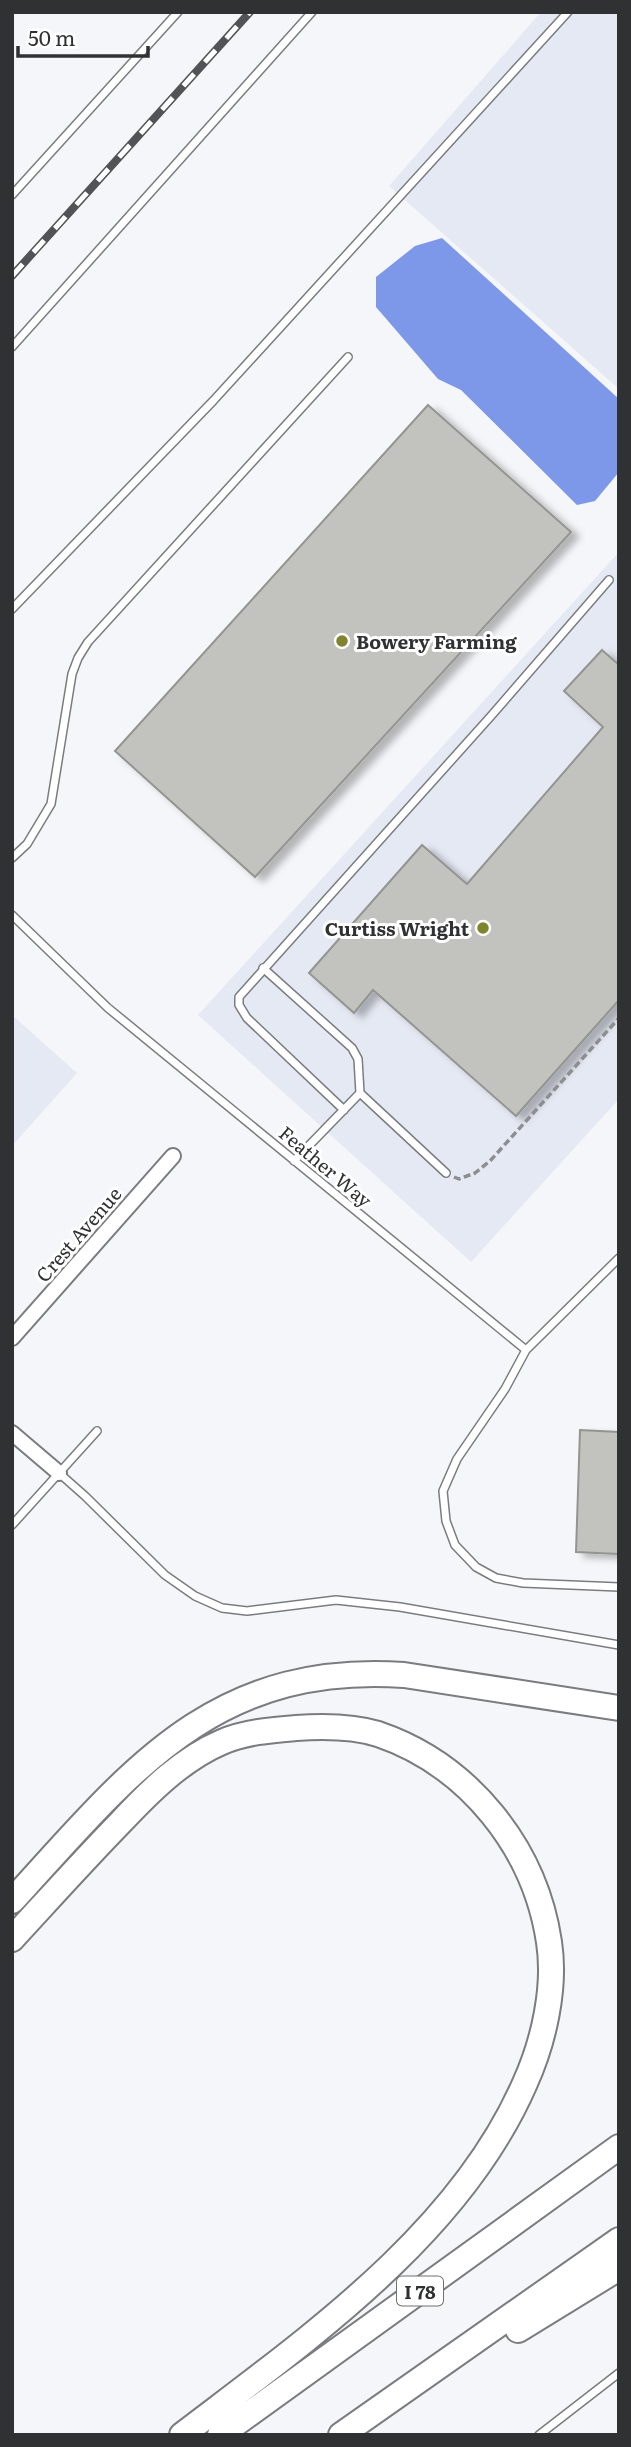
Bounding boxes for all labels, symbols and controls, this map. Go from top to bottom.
scale bar [18,14,147,58]
text: 50 m [28,21,75,52]
place label: Bowery Farming [356,627,517,655]
marker: Bowery Farming [334,633,350,649]
place label: Curtiss Wright [325,914,470,942]
marker: Curtiss Wright [475,920,491,936]
street label: Feather Way [273,1119,379,1213]
street label: Crest Avenue [29,1180,127,1288]
road number: I 78 [397,2276,443,2306]

